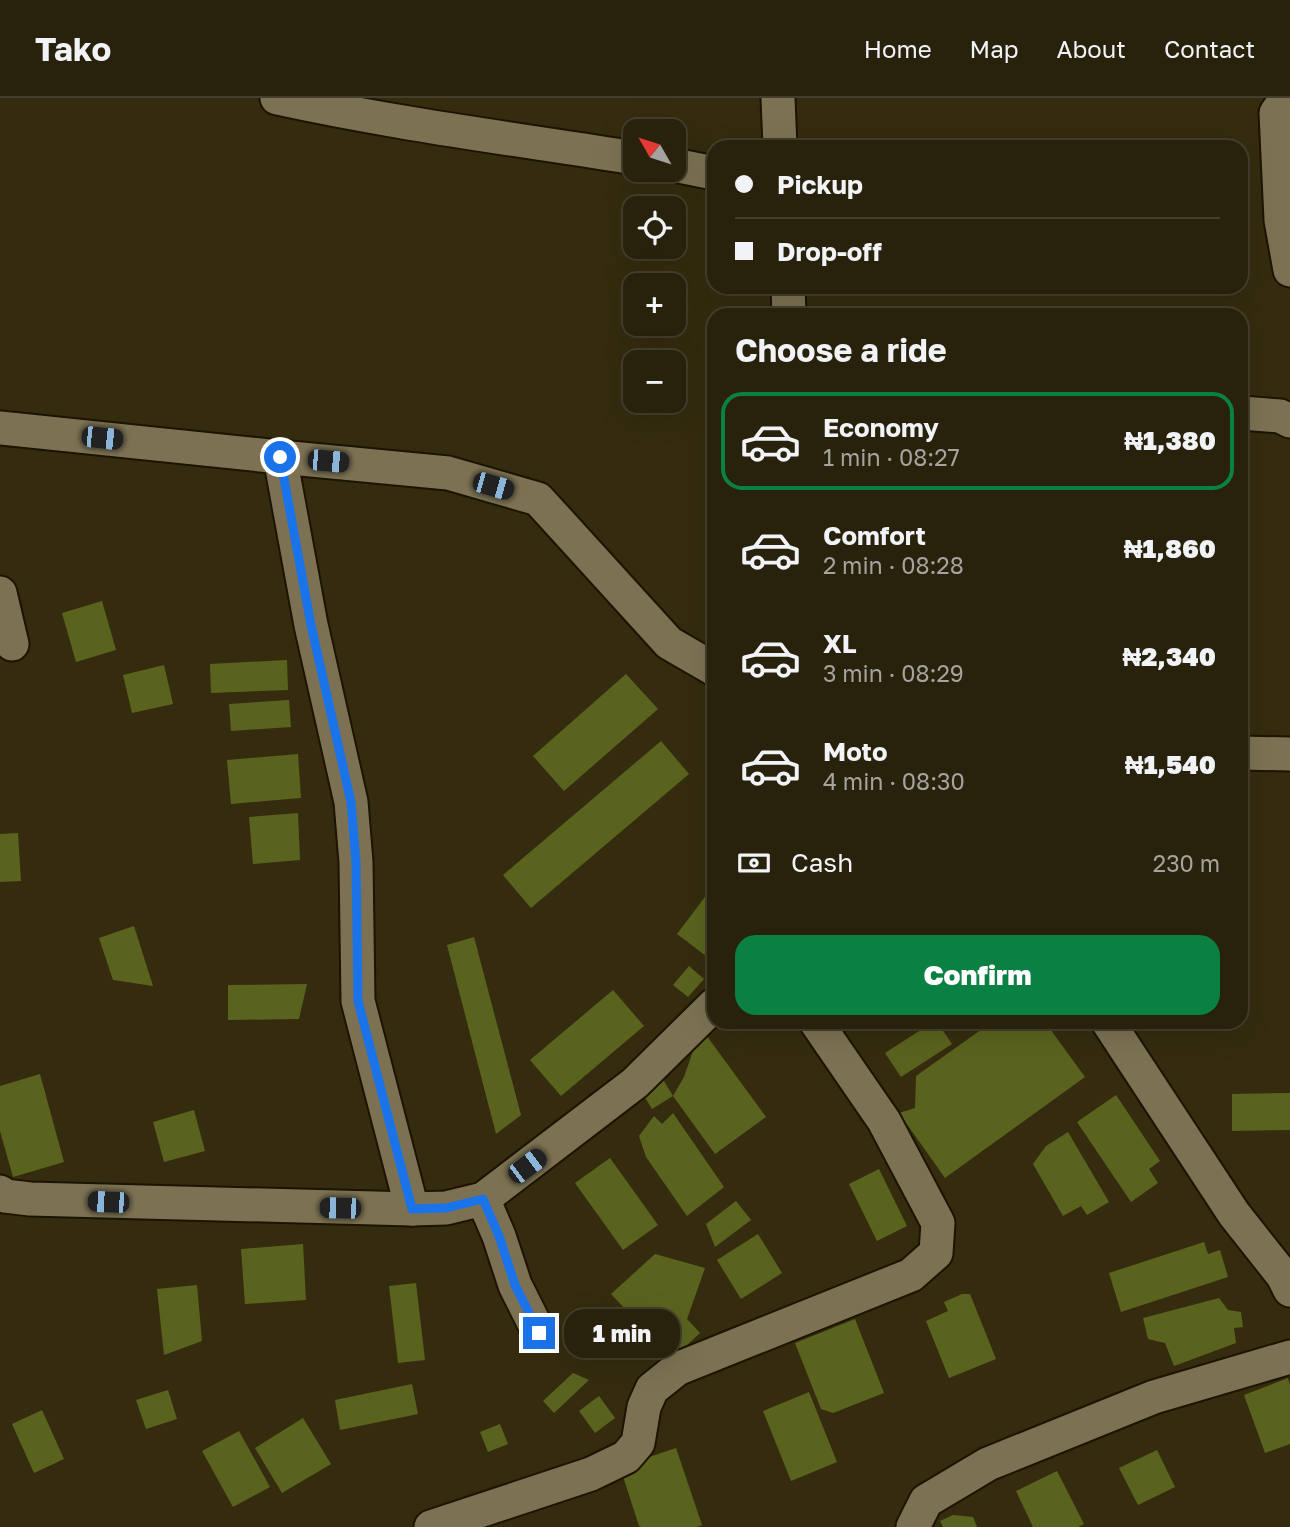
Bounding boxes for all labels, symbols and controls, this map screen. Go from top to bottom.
text: Tako [35,29,111,68]
text: Home [864,34,932,63]
text: Map [970,34,1019,63]
text: About [1057,34,1126,63]
text: Contact [1164,34,1255,63]
north arrow [623,119,686,182]
map controls [623,119,686,413]
text: Pickup [777,169,863,200]
button: locate [623,196,686,259]
text: Drop-off [777,236,882,267]
button: + [623,273,686,336]
text: Choose a ride [735,331,947,369]
button: − [623,350,686,413]
icon: car [739,410,802,473]
text: Economy [823,412,939,443]
car [81,425,124,451]
text: ₦1,380 [1124,425,1216,456]
route start [264,441,296,473]
text: 1 min · 08:27 [823,443,960,471]
car [307,449,350,473]
car [470,470,517,502]
icon: car [739,518,802,581]
text: Comfort [823,520,926,551]
text: ₦1,860 [1124,533,1216,564]
text: 2 min · 08:28 [823,551,964,579]
icon: car [739,626,802,689]
text: XL [823,628,857,659]
text: ₦2,340 [1122,641,1216,672]
text: 3 min · 08:29 [823,659,964,687]
icon: car [739,734,802,797]
text: Moto [823,736,888,767]
text: ₦1,540 [1125,749,1216,780]
text: 4 min · 08:30 [823,767,965,795]
icon: cash [735,844,773,882]
text: Cash [791,847,853,878]
text: 230 m [1153,849,1220,877]
button: Confirm [735,935,1220,1015]
car [504,1145,551,1187]
car [87,1191,130,1213]
car [319,1197,362,1219]
callout: 1 min [564,1308,679,1358]
route end [523,1317,555,1349]
text: 1 min [593,1319,651,1347]

